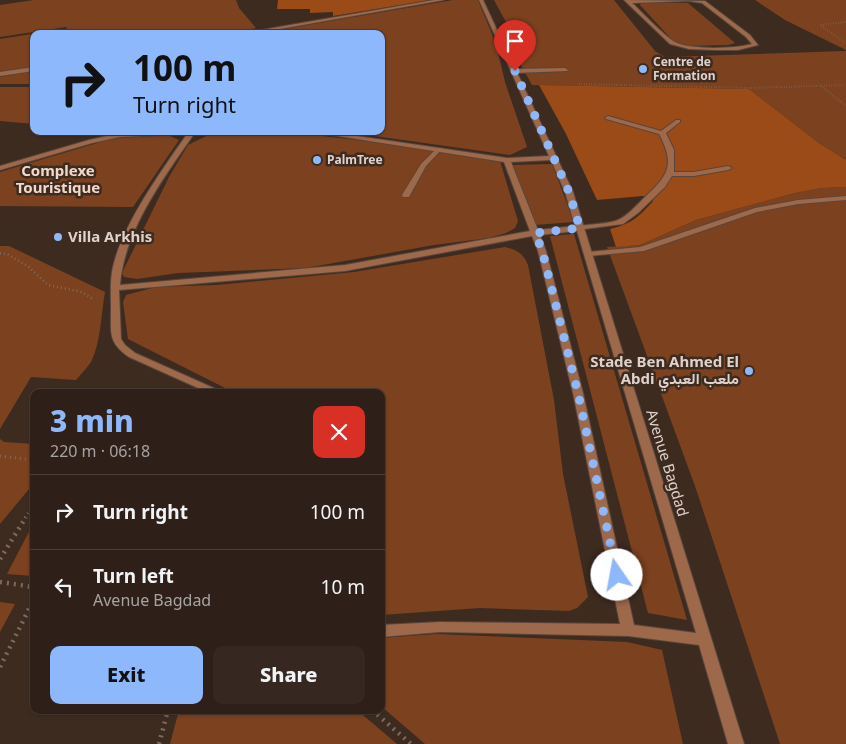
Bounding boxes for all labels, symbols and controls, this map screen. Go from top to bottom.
pin [494,20,536,71]
icon: arrive [501,27,529,55]
text: 100 m [133,44,236,91]
icon: right [50,50,115,115]
place label: Centre de Formation [653,53,715,84]
marker: Centre de Formation [637,63,649,75]
text: Turn right [133,89,236,119]
place label: PalmTree [327,151,383,168]
marker: PalmTree [311,154,323,166]
district label: Complexe Touristique [16,160,100,197]
place label: Villa Arkhis [68,226,152,246]
marker: Villa Arkhis [52,231,64,243]
place label: Stade Ben Ahmed El Abdi ملعب العبدي [590,351,739,392]
marker: Stade Ben Ahmed El Abdi ملعب العبدي [743,365,755,377]
text: 3 min [50,400,134,441]
button: close [313,406,365,458]
street label: Avenue Bagdad [642,407,694,519]
text: 220 m · 06:18 [50,440,150,462]
icon: right [50,498,78,526]
text: Turn right [93,499,188,525]
text: 100 m [310,499,365,525]
position arrow [590,548,642,600]
text: Turn left [93,563,174,589]
icon: left [50,573,78,601]
text: 10 m [321,574,365,600]
text: Avenue Bagdad [93,589,211,611]
button: Exit [50,646,203,704]
button: Share [213,646,365,704]

